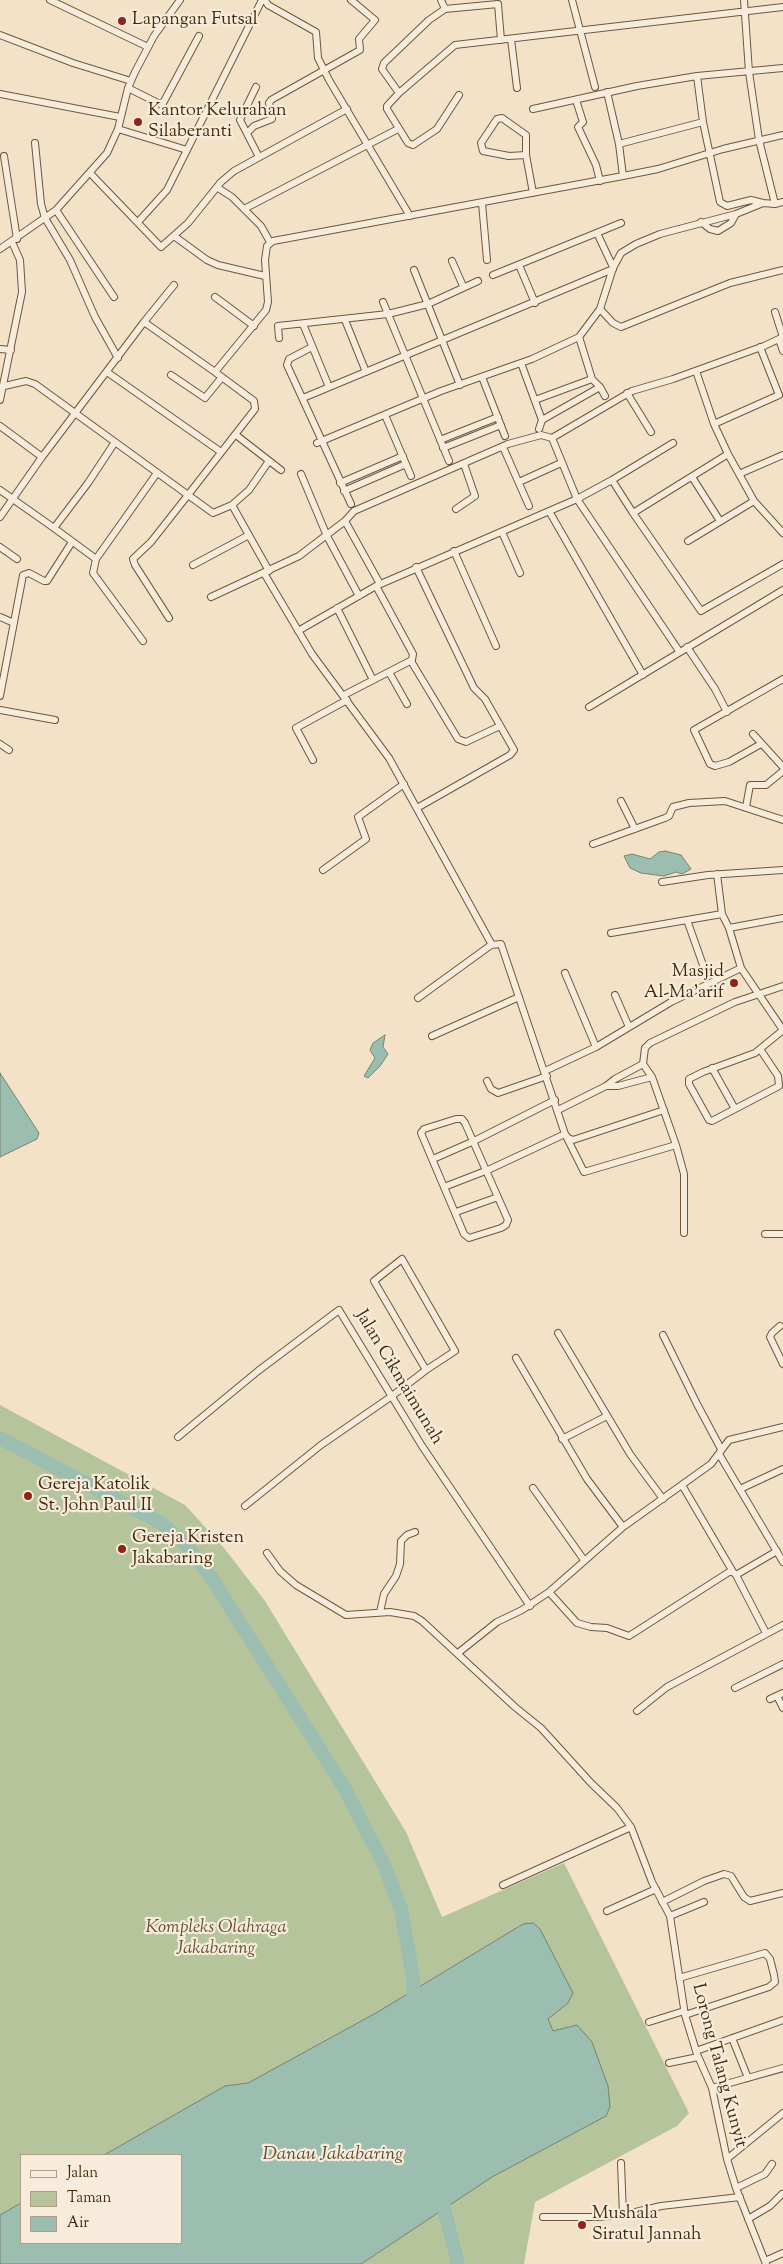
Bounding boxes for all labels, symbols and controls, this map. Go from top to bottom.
place label: Lapangan Futsal [132,10,258,32]
marker: Lapangan Futsal [116,15,128,27]
place label: Kantor Kelurahan Silaberanti [148,101,287,144]
marker: Kantor Kelurahan Silaberanti [132,116,144,128]
place label: Masjid Al-Ma'arif [644,962,724,1004]
marker: Masjid Al-Ma'arif [728,977,740,989]
street label: Jalan Cikmaimunah [349,1307,447,1449]
place label: Gereja Katolik St. John Paul II [38,1475,152,1518]
marker: Gereja Katolik St. John Paul II [22,1490,34,1502]
place label: Gereja Kristen Jakabaring [132,1528,244,1570]
marker: Gereja Kristen Jakabaring [116,1543,128,1555]
park label: Kompleks Olahraga Jakabaring [145,1918,287,1960]
street label: Lorong Talang Kunyit [686,1981,750,2151]
water label: Danau Jakabaring [263,2145,403,2167]
legend [20,2154,182,2244]
text: Jalan [67,2163,98,2184]
text: Taman [67,2188,111,2209]
place label: Mushala Siratul Jannah [592,2204,702,2246]
text: Air [67,2213,89,2234]
marker: Mushala Siratul Jannah [576,2219,588,2231]

